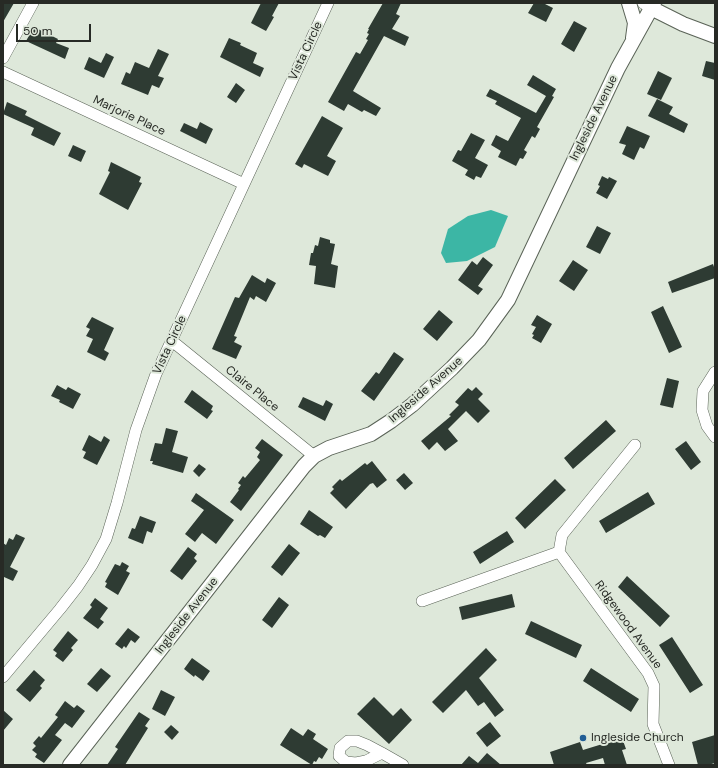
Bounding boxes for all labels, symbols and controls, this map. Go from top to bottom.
scale bar [18,16,93,42]
street label: Vista Circle [286,19,326,83]
text: 50 m [23,23,52,39]
street label: Ingleside Avenue [567,73,621,163]
street label: Marjorie Place [90,93,168,139]
street label: Vista Circle [150,313,190,377]
street label: Ingleside Avenue [386,354,466,426]
street label: Claire Place [222,363,282,415]
street label: Ingleside Avenue [153,575,221,657]
street label: Ridgewood Avenue [591,578,665,672]
place label: Ingleside Church [591,731,684,745]
marker: Ingleside Church [578,733,588,743]

